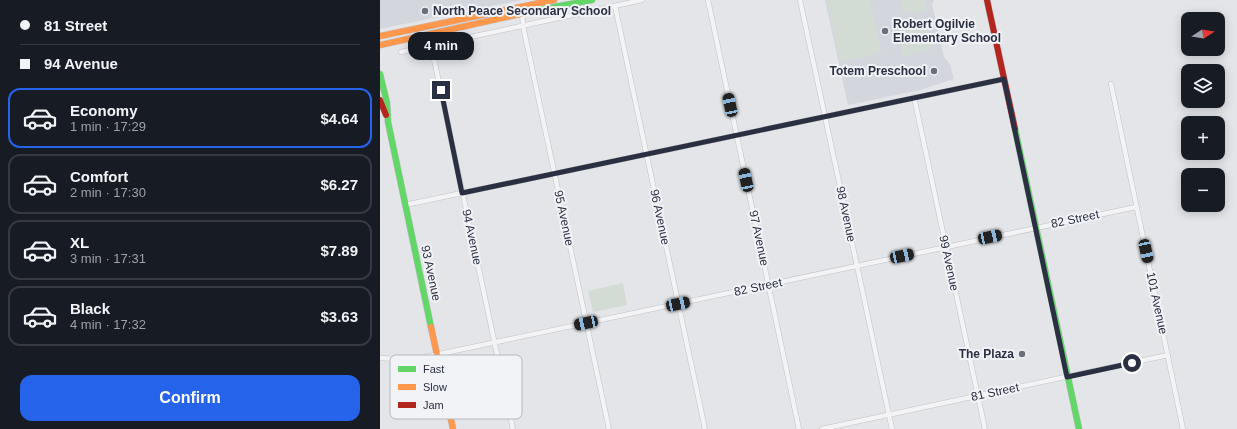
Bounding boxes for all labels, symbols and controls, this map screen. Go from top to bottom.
place label: North Peace Secondary School [433,4,611,18]
marker: North Peace Secondary School [420,6,430,16]
north arrow [1181,12,1225,56]
map controls [1181,12,1225,212]
text: 81 Street [44,17,107,34]
place label: Robert Ogilvie Elementary School [893,17,1001,45]
marker: Robert Ogilvie Elementary School [880,26,890,36]
callout: 4 min [408,32,474,60]
text: 4 min [424,38,458,53]
text: 94 Avenue [44,55,118,72]
place label: Totem Preschool [830,64,926,78]
button: layers [1181,64,1225,108]
marker: Totem Preschool [929,66,939,76]
route end [432,81,450,99]
car [722,92,738,118]
icon: car [22,100,58,136]
text: Economy [70,102,138,119]
text: $4.64 [320,110,358,127]
button: + [1181,116,1225,160]
text: 1 min · 17:29 [70,119,146,134]
icon: car [22,166,58,202]
car [738,167,754,193]
text: Comfort [70,168,128,185]
button: − [1181,168,1225,212]
text: $6.27 [320,176,358,193]
text: 2 min · 17:30 [70,185,146,200]
street label: 98 Avenue [833,185,859,243]
street label: 96 Avenue [647,188,673,246]
street label: 95 Avenue [551,189,577,247]
street label: 82 Street [1050,207,1101,231]
street label: 94 Avenue [459,208,485,266]
street label: 97 Avenue [746,209,772,267]
car [977,229,1003,245]
icon: car [22,232,58,268]
text: XL [70,234,89,251]
street label: 99 Avenue [936,234,962,292]
car [1138,238,1154,264]
text: $7.89 [320,242,358,259]
street label: 93 Avenue [418,244,444,302]
car [889,248,915,264]
text: 3 min · 17:31 [70,251,146,266]
street label: 101 Avenue [1144,271,1170,336]
street label: 82 Street [733,275,784,299]
car [665,296,691,312]
icon: car [22,298,58,334]
text: Black [70,300,110,317]
text: $3.63 [320,308,358,325]
car [573,315,599,331]
text: 4 min · 17:32 [70,317,146,332]
place label: The Plaza [959,347,1014,361]
marker: The Plaza [1017,349,1027,359]
route start [1123,354,1141,372]
legend [390,355,522,419]
text: Fast [423,363,444,375]
button: Confirm [20,375,360,421]
street label: 81 Street [970,380,1021,404]
text: Slow [423,381,447,393]
text: Jam [423,399,444,411]

